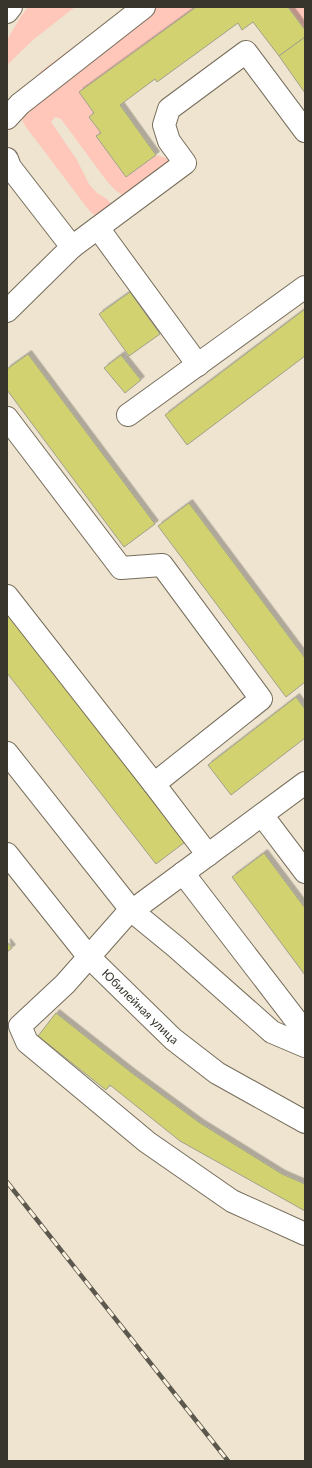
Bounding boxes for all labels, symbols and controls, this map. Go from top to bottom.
street label: Юбилейная улица [99,966,182,1047]

